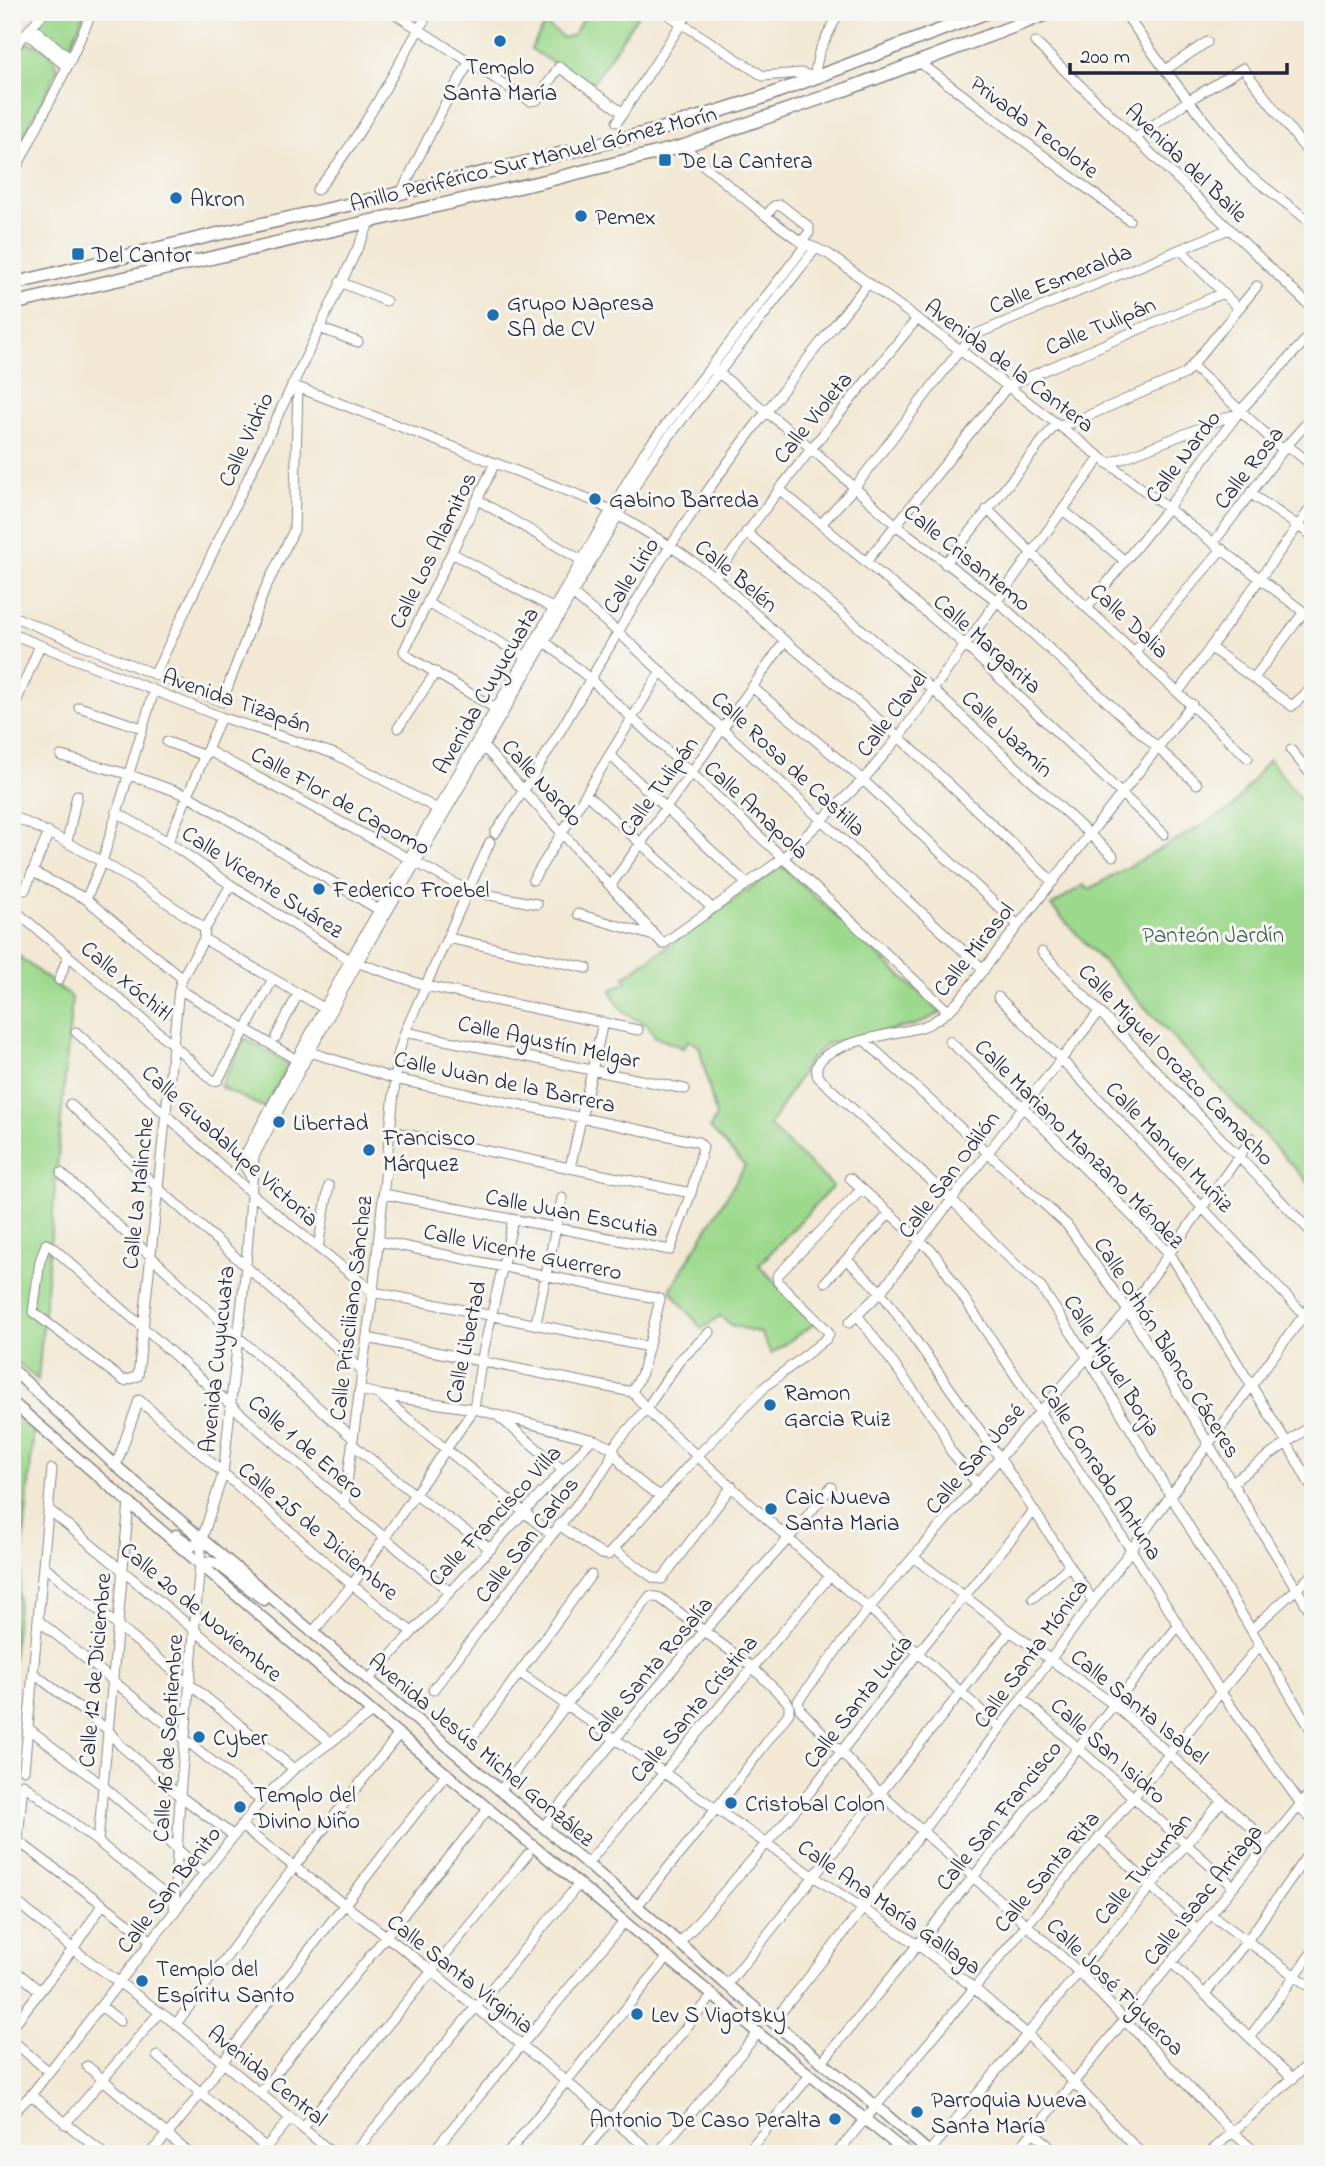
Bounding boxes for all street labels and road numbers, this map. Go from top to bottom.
street label: Privada Tecolote [962,68,1106,188]
street label: Avenida del Baile [1116,96,1255,232]
street label: Anillo Periférico Sur Manuel Gómez Morín [347,99,721,222]
street label: Calle Esmeralda [985,237,1137,324]
street label: Calle Tulipán [1041,289,1161,365]
street label: Avenida de la Cantera [916,292,1101,442]
street label: Calle Violeta [766,365,862,472]
street label: Calle Vidrio [211,387,284,493]
street label: Calle Nardo [1138,404,1230,511]
street label: Calle Rosa [1207,420,1293,517]
street label: Calle Los Alamitos [382,467,486,635]
street label: Calle Crisantemo [895,497,1037,621]
street label: Calle Lirio [596,532,669,621]
street label: Calle Belén [686,532,784,622]
street label: Calle Dalia [1081,576,1176,668]
street label: Calle Margarita [924,587,1048,704]
street label: Avenida Cuyucuata [426,602,550,782]
street label: Avenida Tizapán [157,661,315,743]
street label: Calle Clavel [849,664,937,765]
street label: Calle Jazmín [953,683,1060,786]
street label: Calle Rosa de Castilla [702,684,872,845]
street label: Calle Tulipán [612,730,708,845]
street label: Calle Nardo [492,732,590,835]
street label: Calle Flor de Capomo [244,739,436,865]
street label: Calle Amapola [695,753,815,868]
street label: Calle Vicente Suárez [174,818,349,948]
street label: Calle Mirasol [926,896,1023,1005]
street label: Calle Xóchitl [72,934,178,1030]
street label: Calle Miguel Orozco Camacho [1069,957,1281,1175]
street label: Calle Agustín Melgar [454,1008,643,1080]
street label: Calle Mariano Manzano Méndez [966,1032,1191,1258]
street label: Calle Juan de la Barrera [391,1044,618,1123]
street label: Calle Guadalupe Victoria [133,1058,326,1236]
street label: Calle Manuel Muñiz [1097,1075,1240,1221]
street label: Calle San Odilón [891,1105,1009,1246]
street label: Calle La Malinche [115,1115,164,1271]
street label: Calle Juan Escutia [482,1181,661,1247]
street label: Calle Prisciliano Sánchez [322,1194,383,1423]
street label: Calle Vicente Guerrero [420,1216,625,1291]
street label: Calle Othón Blanco Cáceres [1084,1231,1247,1465]
street label: Avenida Cuyucuata [192,1264,247,1455]
street label: Calle Libertad [438,1278,497,1407]
street label: Calle Miguel Borja [1053,1289,1168,1444]
street label: Calle Conrado Antuna [1030,1377,1170,1567]
street label: Calle 1 de Enero [240,1388,371,1508]
street label: Calle San José [918,1396,1034,1523]
street label: Calle Francisco Villa [421,1439,570,1595]
street label: Calle 25 de Diciembre [230,1455,406,1610]
street label: Calle San Carlos [468,1470,588,1611]
street label: Calle 20 de Noviembre [112,1535,289,1691]
street label: Calle 12 de Diciembre [72,1571,122,1769]
street label: Calle Santa Mónica [967,1573,1097,1736]
street label: Calle Santa Rosalía [580,1590,722,1751]
street label: Calle Santa Cristina [623,1628,767,1791]
street label: Calle Santa Lucía [796,1629,922,1776]
street label: Calle 16 de Septiembre [146,1633,193,1843]
street label: Calle Santa Isabel [1062,1642,1215,1774]
street label: Avenida Jesús Michel González [360,1646,601,1856]
street label: Calle San Isidro [1042,1691,1173,1813]
street label: Calle San Francisco [929,1734,1071,1899]
street label: Calle Santa Rita [987,1804,1109,1941]
street label: Calle Tucumán [1087,1806,1201,1933]
street label: Calle Isaac Arriaga [1136,1817,1272,1974]
street label: Calle San Benito [110,1820,230,1961]
street label: Calle Ana María Gallaga [789,1832,987,1985]
street label: Calle Santa Virginia [378,1907,540,2044]
street label: Calle José Figueroa [1037,1911,1191,2065]
street label: Avenida Central [199,2018,334,2136]

